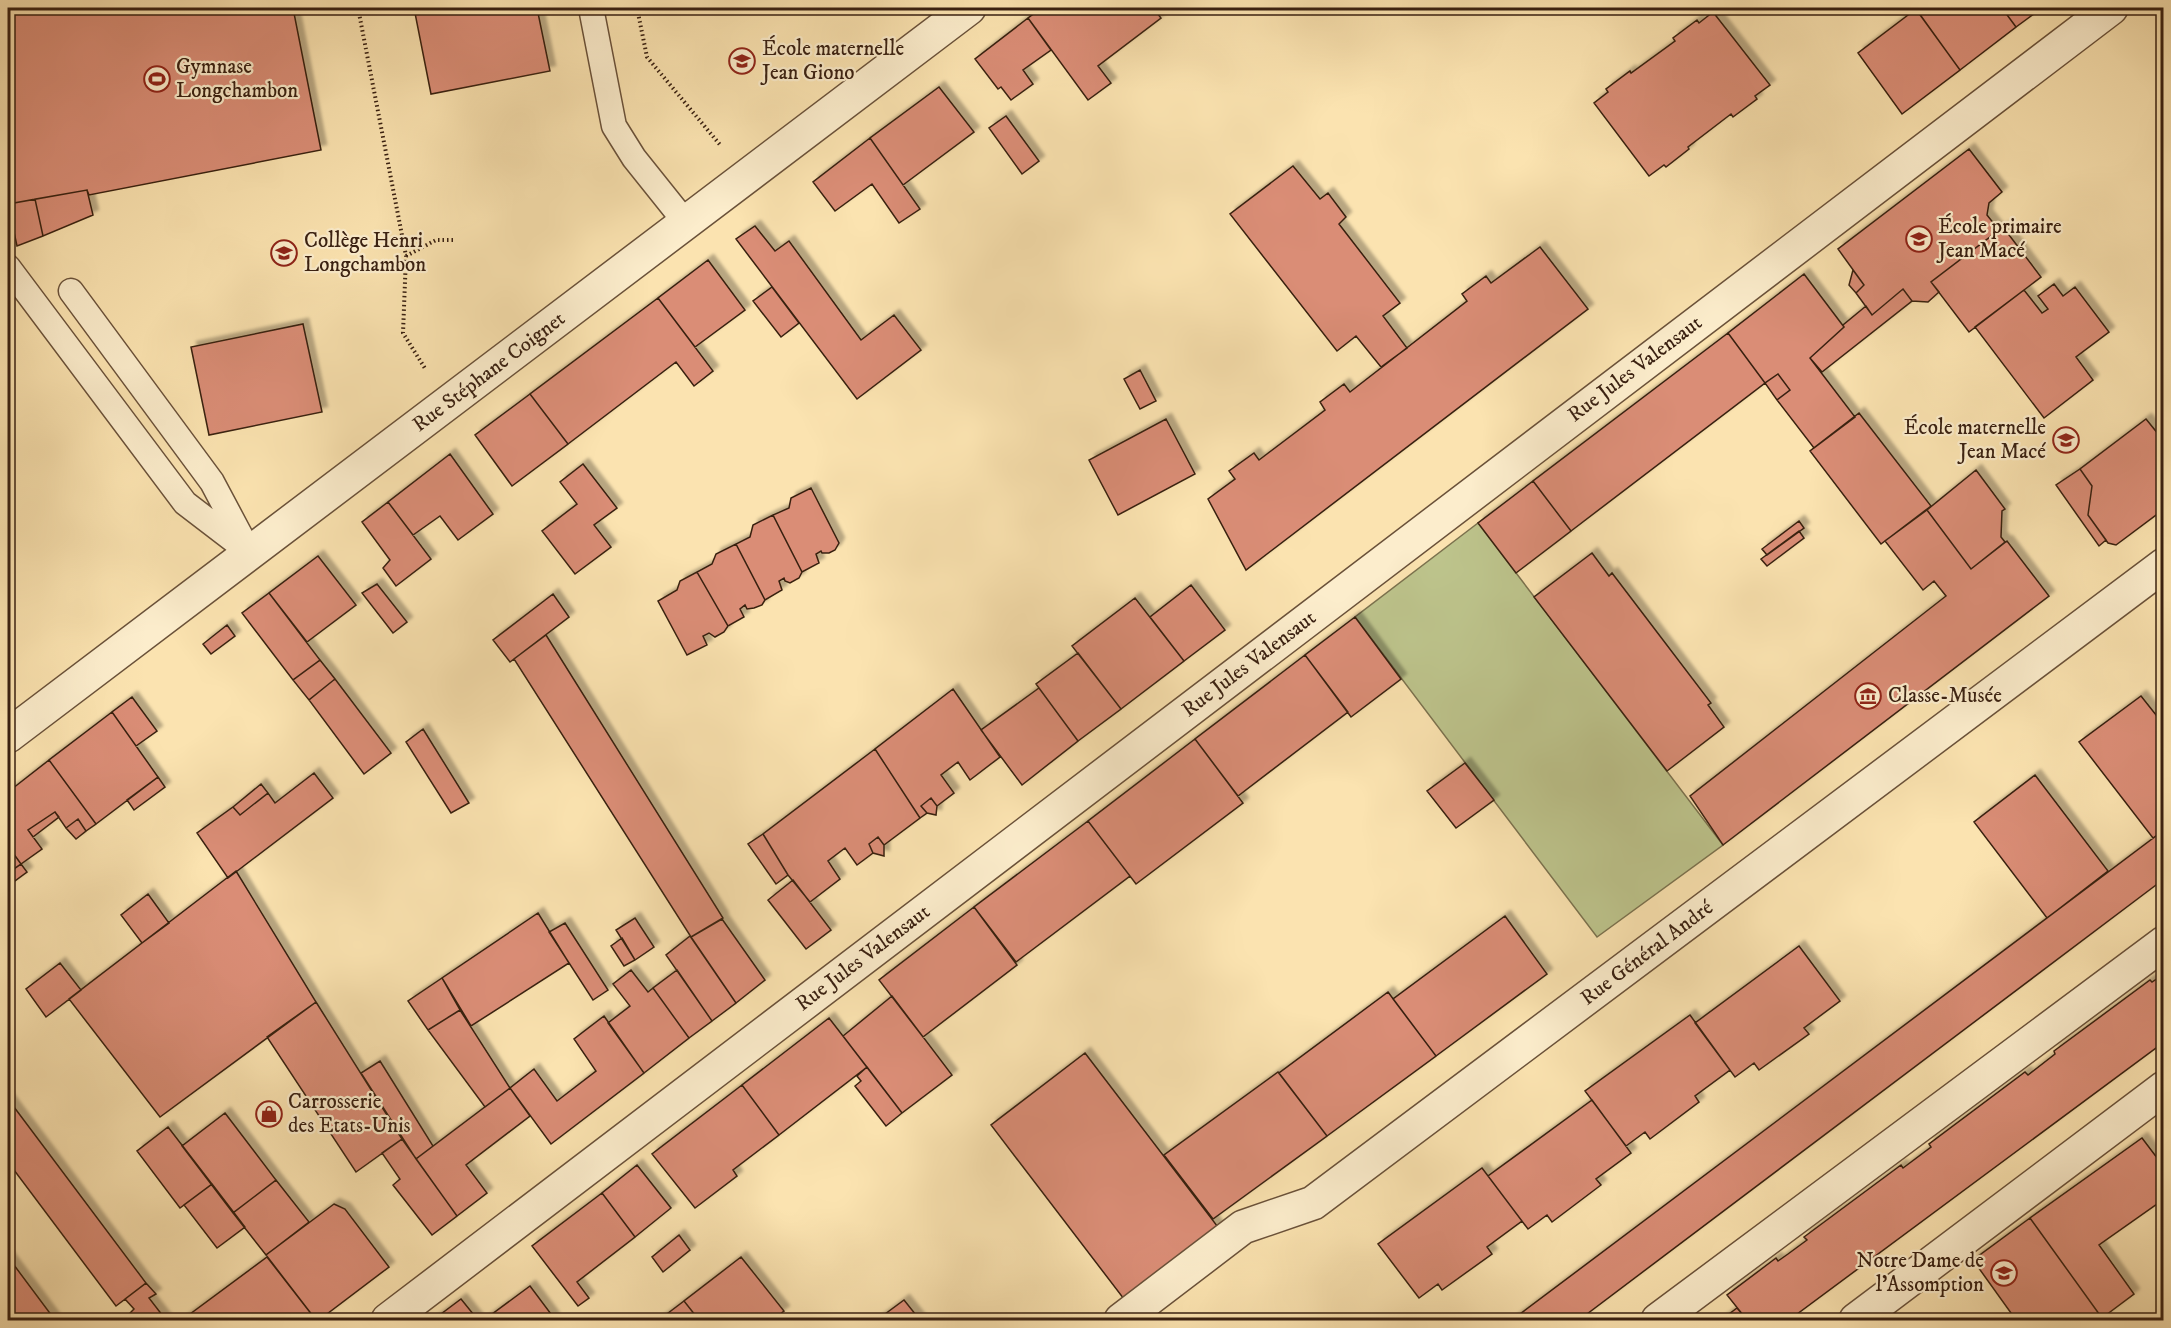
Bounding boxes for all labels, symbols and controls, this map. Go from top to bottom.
place label: École maternelle Jean Giono [760,35,905,86]
school or university icon: École maternelle Jean Giono [727,46,757,76]
place label: Gymnase Longchambon [176,54,298,104]
sports icon: Gymnase Longchambon [142,64,172,94]
place label: École primaire Jean Macé [1936,213,2062,264]
school or university icon: École primaire Jean Macé [1904,224,1934,254]
place label: Collège Henri Longchambon [304,228,426,278]
school or university icon: Collège Henri Longchambon [269,238,299,268]
street label: Rue Stéphane Coignet [408,306,571,438]
street label: Rue Jules Valensaut [1563,310,1708,428]
place label: École maternelle Jean Macé [1904,414,2046,465]
school or university icon: École maternelle Jean Macé [2051,425,2081,455]
street label: Rue Jules Valensaut [1177,605,1322,723]
museum icon: Classe-Musée [1853,681,1883,711]
place label: Classe-Musée [1888,683,2002,709]
street label: Rue Général André [1576,895,1719,1011]
street label: Rue Jules Valensaut [791,899,936,1017]
place label: Carrosserie des Etats-Unis [288,1089,411,1139]
shop icon: Carrosserie des Etats-Unis [254,1099,284,1129]
place label: Notre Dame de l'Assomption [1857,1248,1984,1298]
school or university icon: Notre Dame de l'Assomption [1989,1258,2019,1288]

